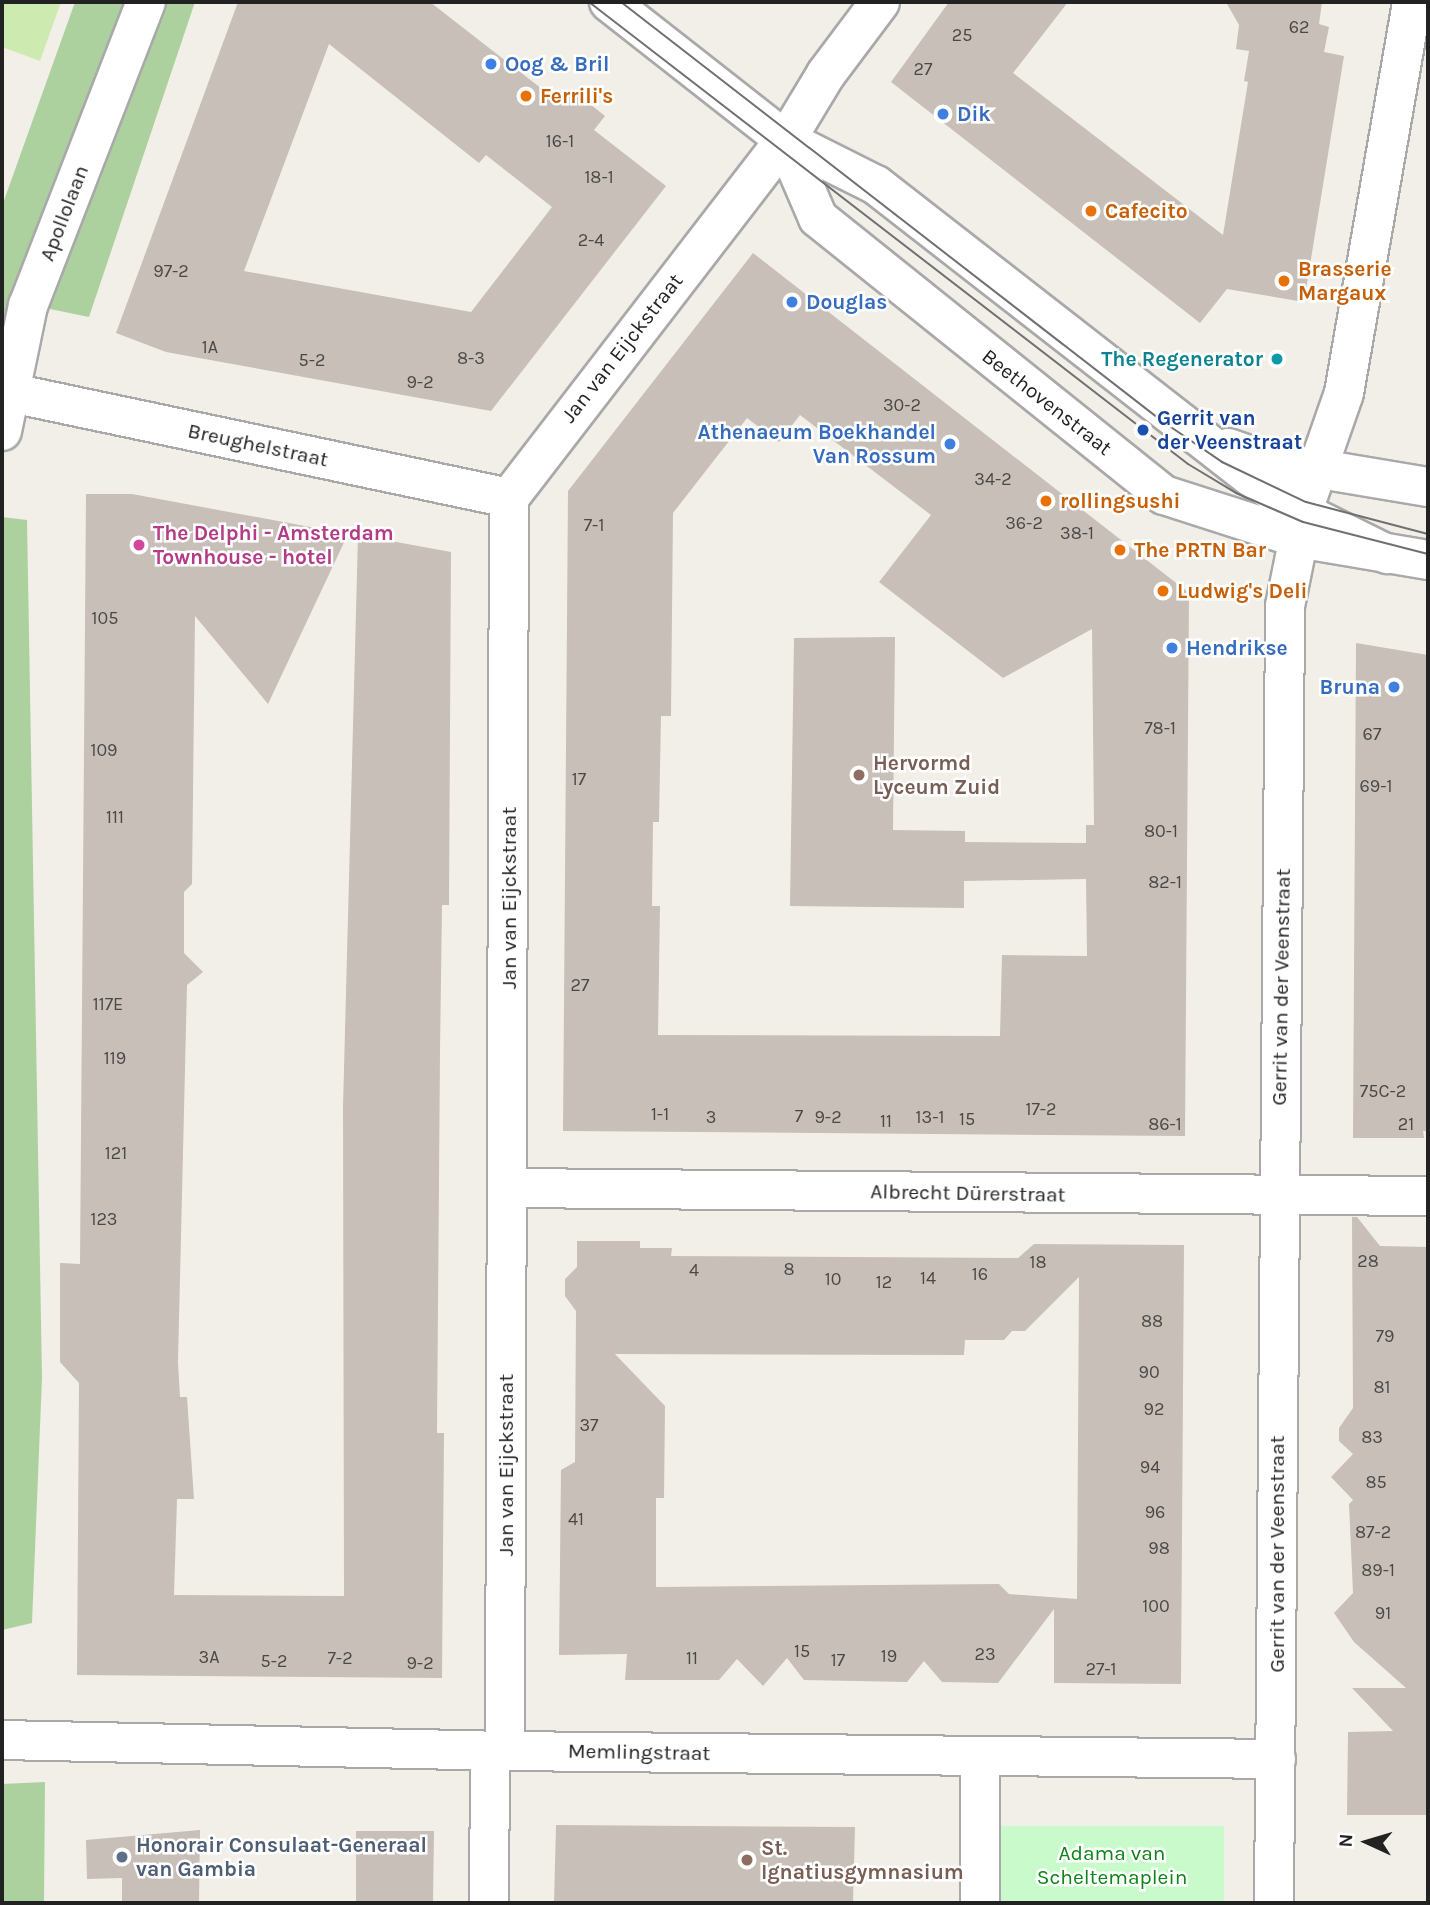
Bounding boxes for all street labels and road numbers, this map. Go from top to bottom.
street label: Apollolaan [34,161,94,265]
street label: Jan van Eijckstraat [556,268,688,428]
street label: Beethovenstraat [977,343,1117,461]
street label: Breughelstraat [186,418,330,472]
street label: Jan van Eijckstraat [496,807,522,989]
street label: Gerrit van der Veenstraat [1266,868,1296,1106]
street label: Albrecht Dürerstraat [870,1179,1066,1207]
street label: Jan van Eijckstraat [493,1374,519,1556]
street label: Gerrit van der Veenstraat [1264,1435,1290,1673]
street label: Memlingstraat [568,1738,710,1766]

